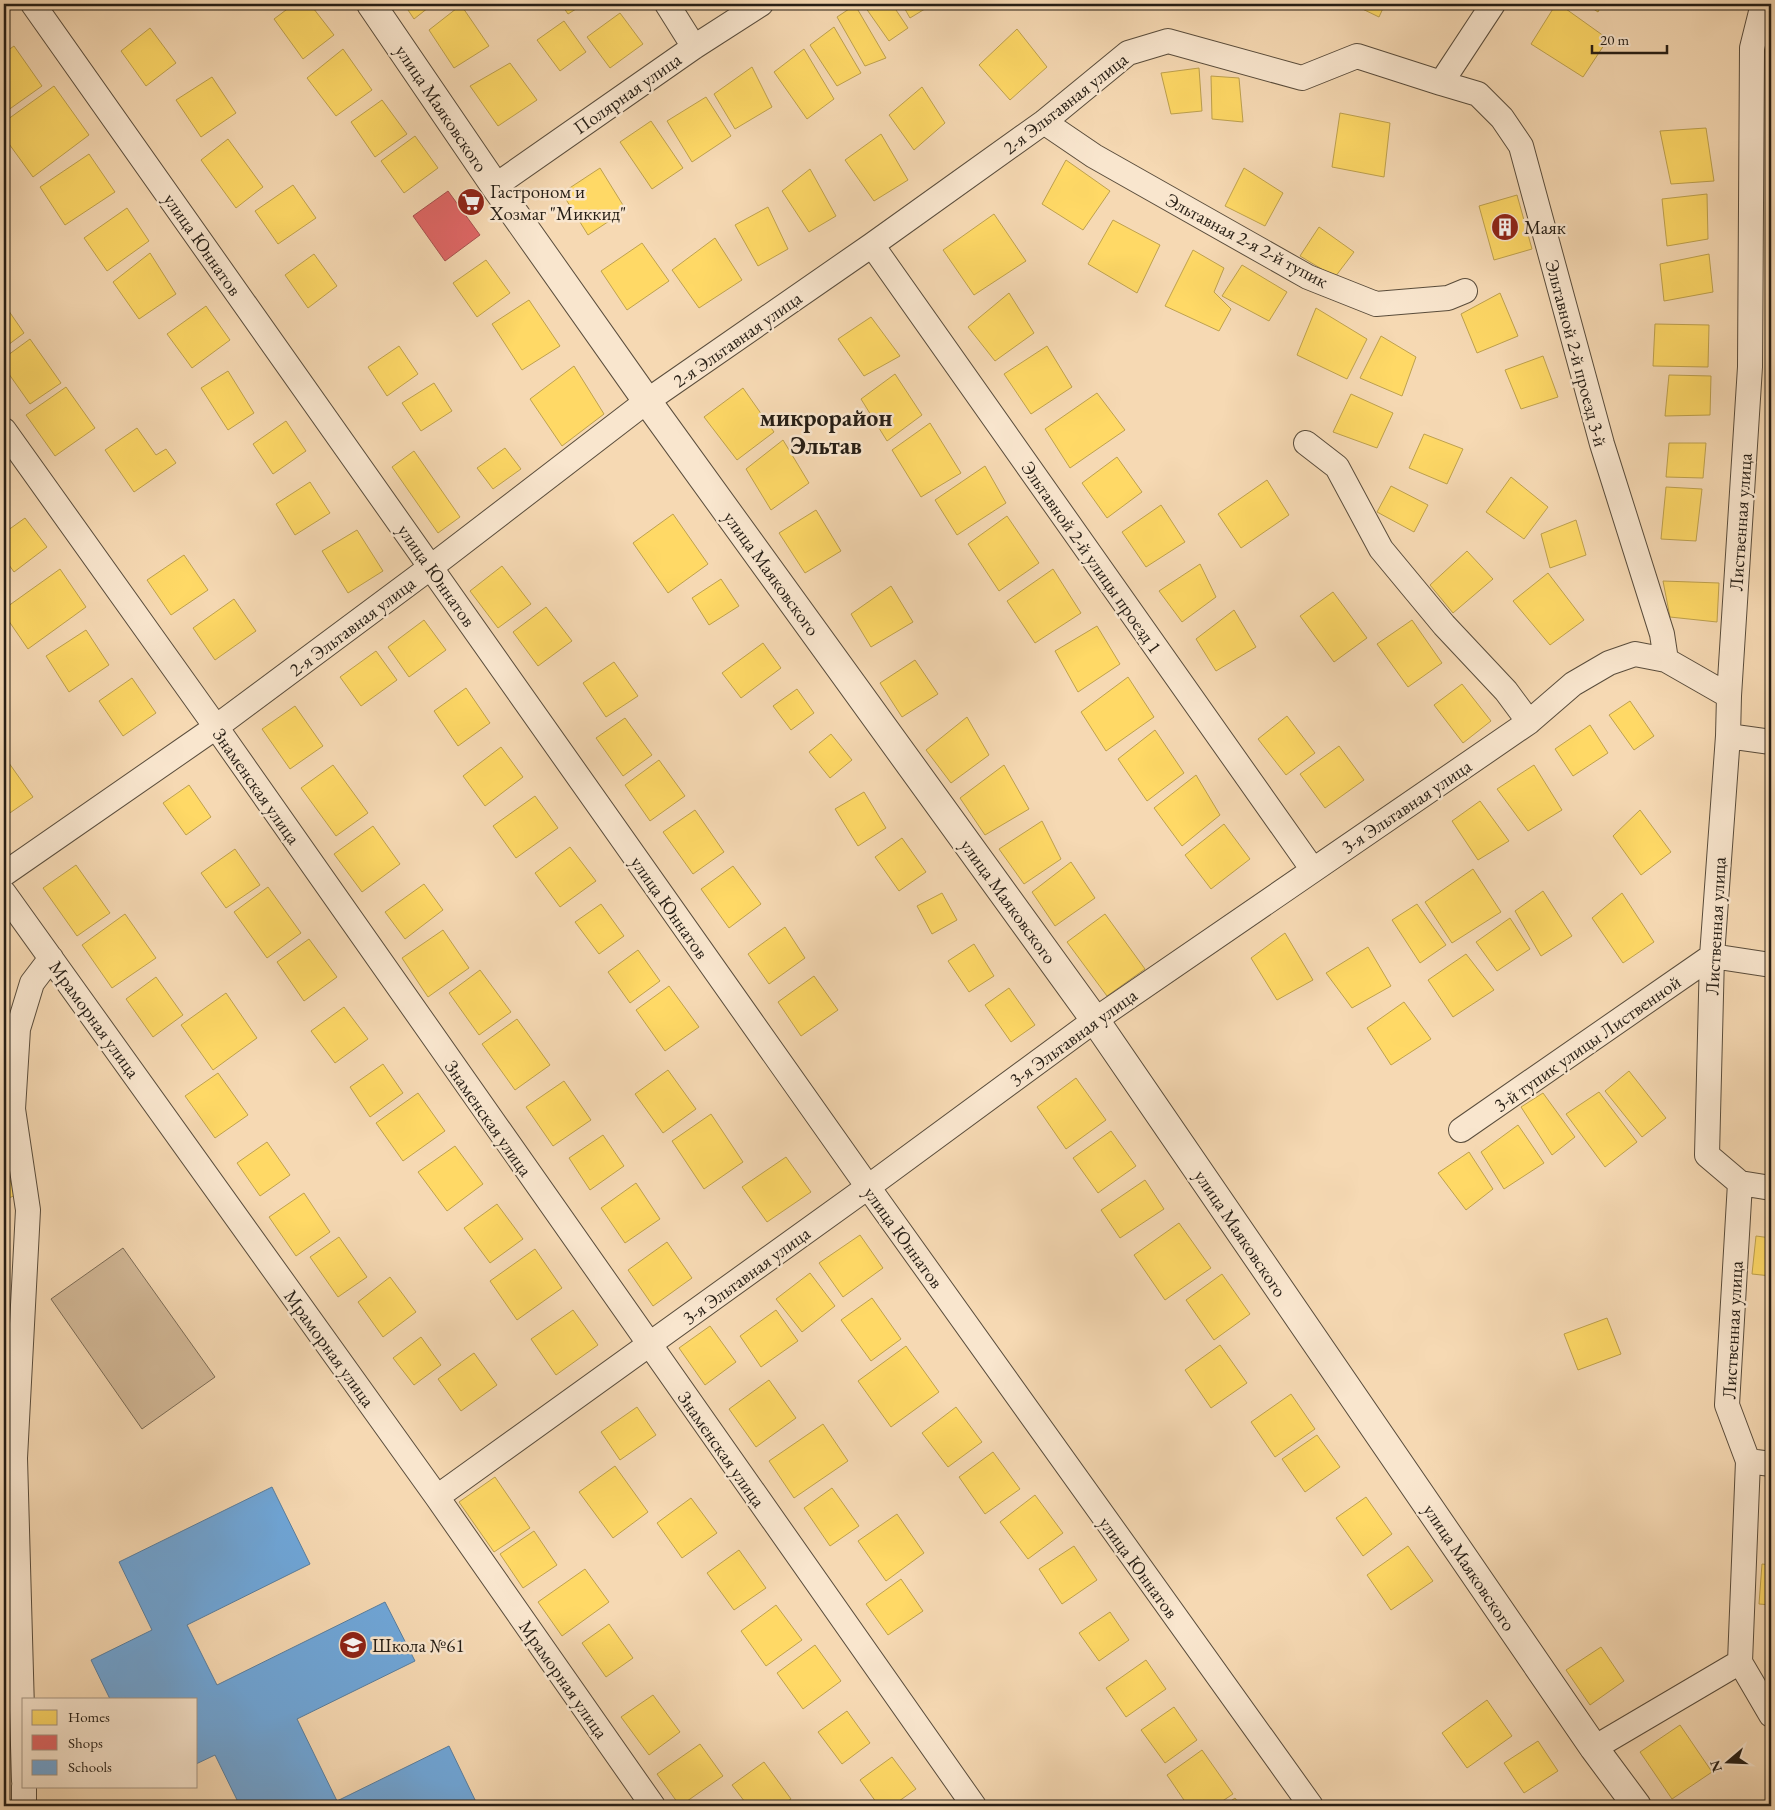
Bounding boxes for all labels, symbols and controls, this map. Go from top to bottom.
scale bar [1592,22,1668,54]
text: 20 m [1600,30,1629,49]
street label: улица Маяковского [390,40,494,177]
street label: 2-я Эльтавная улица [998,46,1133,160]
street label: Полярная улица [568,47,687,140]
place label: Гастроном и Хозмаг "Миккид" [489,179,626,226]
supermarket icon: Гастроном и Хозмаг "Миккид" [456,187,486,217]
street label: Эльтавная 2-я 2-й тупик [1161,187,1332,294]
street label: улица Юннатов [158,188,247,301]
building icon: Маяк [1490,212,1520,242]
place label: Маяк [1524,215,1566,240]
street label: Эльтавной 2-й проезд 3-й [1540,257,1614,449]
street label: 2-я Эльтавная улица [668,285,807,393]
district label: микрорайон Эльтав [760,402,892,461]
street label: Лиственная улица [1723,452,1758,592]
street label: Эльтавной 2-й улицы проезд 1 [1016,456,1168,658]
street label: улица Маяковского [718,506,825,641]
street label: улица Юннатов [392,519,481,632]
street label: 2-я Эльтавная улица [284,570,421,682]
street label: Знаменская улица [207,723,306,850]
street label: 3-я Эльтавная улица [1336,753,1477,859]
street label: улица Маяковского [955,834,1062,969]
street label: улица Юннатов [625,851,714,964]
street label: Лиственная улица [1699,856,1732,996]
street label: Мраморная улица [43,956,146,1083]
street label: 3-й тупик улицы Лиственной [1489,969,1686,1118]
street label: 3-я Эльтавная улица [1004,982,1142,1092]
street label: Знаменская улица [439,1055,538,1182]
street label: улица Маяковского [1189,1165,1293,1302]
street label: улица Юннатов [858,1181,949,1293]
street label: 3-я Эльтавная улица [677,1220,815,1330]
street label: Лиственная улица [1716,1260,1749,1400]
street label: Мраморная улица [278,1285,381,1412]
street label: Знаменская улица [672,1386,771,1513]
street label: улица Маяковского [1418,1499,1522,1636]
street label: улица Юннатов [1093,1511,1184,1623]
street label: Мраморная улица [513,1615,614,1744]
school or university icon: Школа №61 [338,1630,368,1660]
place label: Школа №61 [372,1633,465,1658]
legend [22,1698,198,1788]
text: Homes [68,1707,110,1726]
text: Shops [68,1733,103,1752]
north arrow [1702,1738,1752,1788]
text: Schools [68,1757,112,1776]
text: N [1705,1757,1726,1775]

